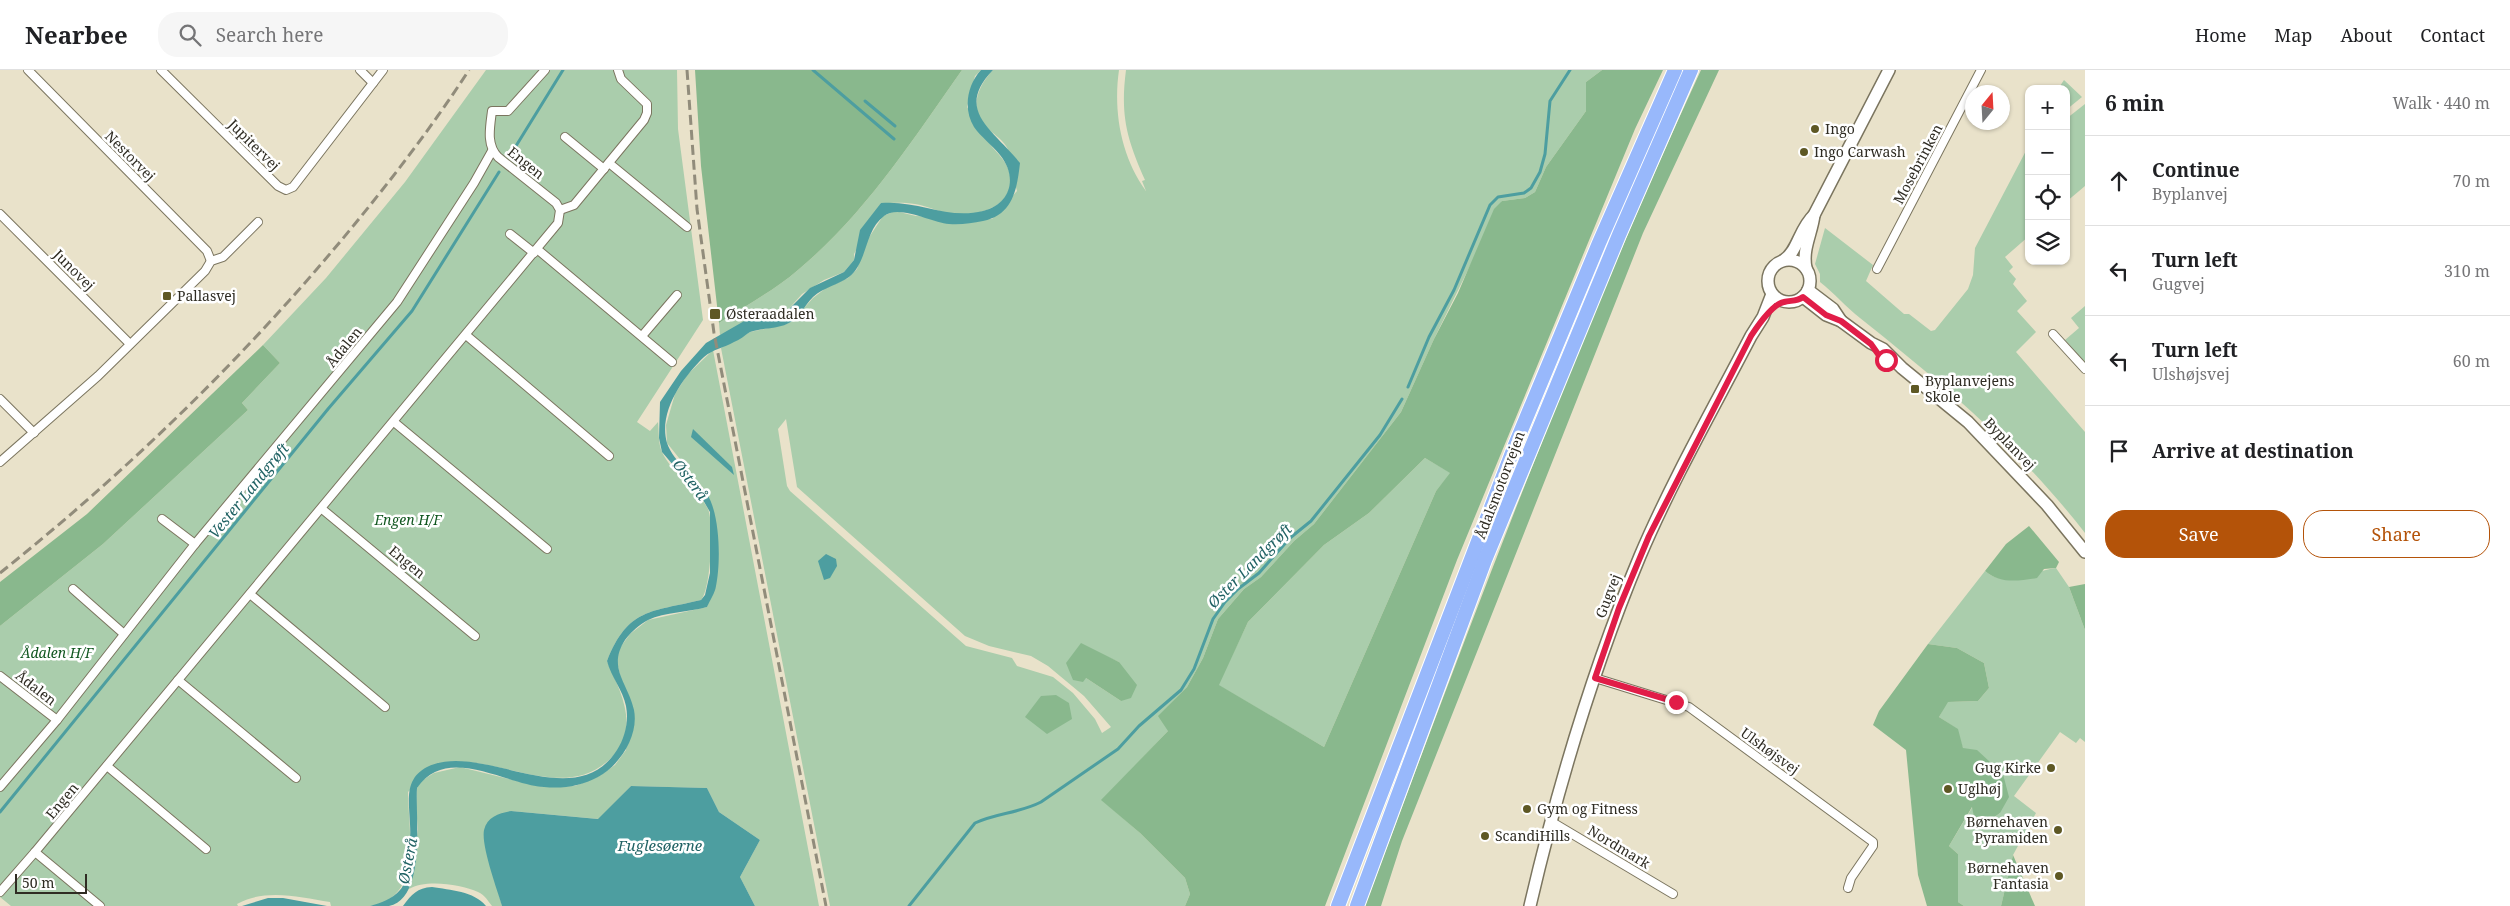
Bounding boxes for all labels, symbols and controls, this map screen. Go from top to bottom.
search box [158,12,508,57]
text: Nearbee [25,18,128,51]
icon: search [176,21,204,49]
text: Search here [216,22,323,48]
text: Home [2195,23,2246,47]
text: Map [2274,23,2312,47]
text: About [2340,23,2392,47]
text: Contact [2420,23,2485,47]
north arrow [1965,85,2010,130]
map controls [2025,85,2070,265]
button: + [2025,85,2070,130]
text: 6 min [2105,89,2164,117]
text: Walk · 440 m [2393,92,2490,114]
street label: Jupitervej [224,114,284,175]
place label: Ingo [1825,119,1855,138]
street label: Mosebrinken [1888,120,1947,207]
marker: Ingo [1809,123,1821,135]
street label: Nestorvej [101,126,160,185]
button: − [2025,130,2070,175]
street label: Engen [504,142,549,183]
place label: Ingo Carwash [1814,142,1906,161]
marker: Ingo Carwash [1798,146,1810,158]
text: Continue [2152,157,2240,183]
icon: ahead [2105,167,2133,195]
text: 70 m [2453,170,2490,192]
button: locate [2025,175,2070,220]
text: Byplanvej [2152,183,2228,205]
button: layers [2025,220,2070,265]
street label: Junovej [49,244,99,294]
text: Turn left [2152,247,2238,273]
icon: left [2105,257,2133,285]
text: 310 m [2444,260,2490,282]
text: Gugvej [2152,273,2205,295]
place label: Pallasvej [177,286,236,305]
marker: Pallasvej [161,290,173,302]
place label: Østeraadalen [726,304,815,323]
marker: Østeraadalen [708,307,722,321]
street label: Ådalen [321,322,366,371]
text: Turn left [2152,337,2238,363]
icon: left [2105,347,2133,375]
route start [1875,349,1898,372]
text: 60 m [2453,350,2490,372]
text: Ulshøjsvej [2152,363,2230,385]
place label: Byplanvejens Skole [1925,371,2014,406]
marker: Byplanvejens Skole [1909,383,1921,395]
street label: Byplanvej [1980,413,2040,474]
street label: Ådalsmotorvejen [1470,428,1529,541]
icon: arrive [2105,437,2133,465]
water label: Vester Landgrøft [204,438,293,542]
text: Arrive at destination [2152,438,2354,464]
water label: Østerå [669,455,713,504]
park label: Engen H/F [373,510,442,529]
button: Save [2105,510,2293,558]
button: Share [2303,510,2490,558]
water label: Øster Landgrøft [1203,518,1296,612]
street label: Engen [385,541,429,582]
street label: Gugvej [1590,571,1625,621]
park label: Ådalen H/F [20,643,94,662]
street label: Ådalen [12,666,61,710]
route end [1665,691,1688,714]
street label: Ulshøjsvej [1737,723,1803,778]
place label: Gug Kirke [1975,758,2041,777]
marker: Gug Kirke [2045,762,2057,774]
street label: Engen [41,779,82,823]
place label: Uglhøj [1958,779,2001,798]
marker: Uglhøj [1942,783,1954,795]
place label: Gym og Fitness [1537,799,1638,818]
marker: Gym og Fitness [1521,803,1533,815]
place label: Børnehaven Pyramiden [1966,812,2048,847]
street label: Nordmark [1584,820,1655,873]
marker: Børnehaven Pyramiden [2052,824,2064,836]
place label: ScandiHills [1495,826,1570,845]
marker: ScandiHills [1479,830,1491,842]
water label: Fuglesøerne [617,835,703,855]
water label: Østerå [393,836,421,886]
place label: Børnehaven Fantasia [1967,858,2049,893]
marker: Børnehaven Fantasia [2053,870,2065,882]
scale bar [15,871,88,894]
text: 50 m [22,873,55,892]

